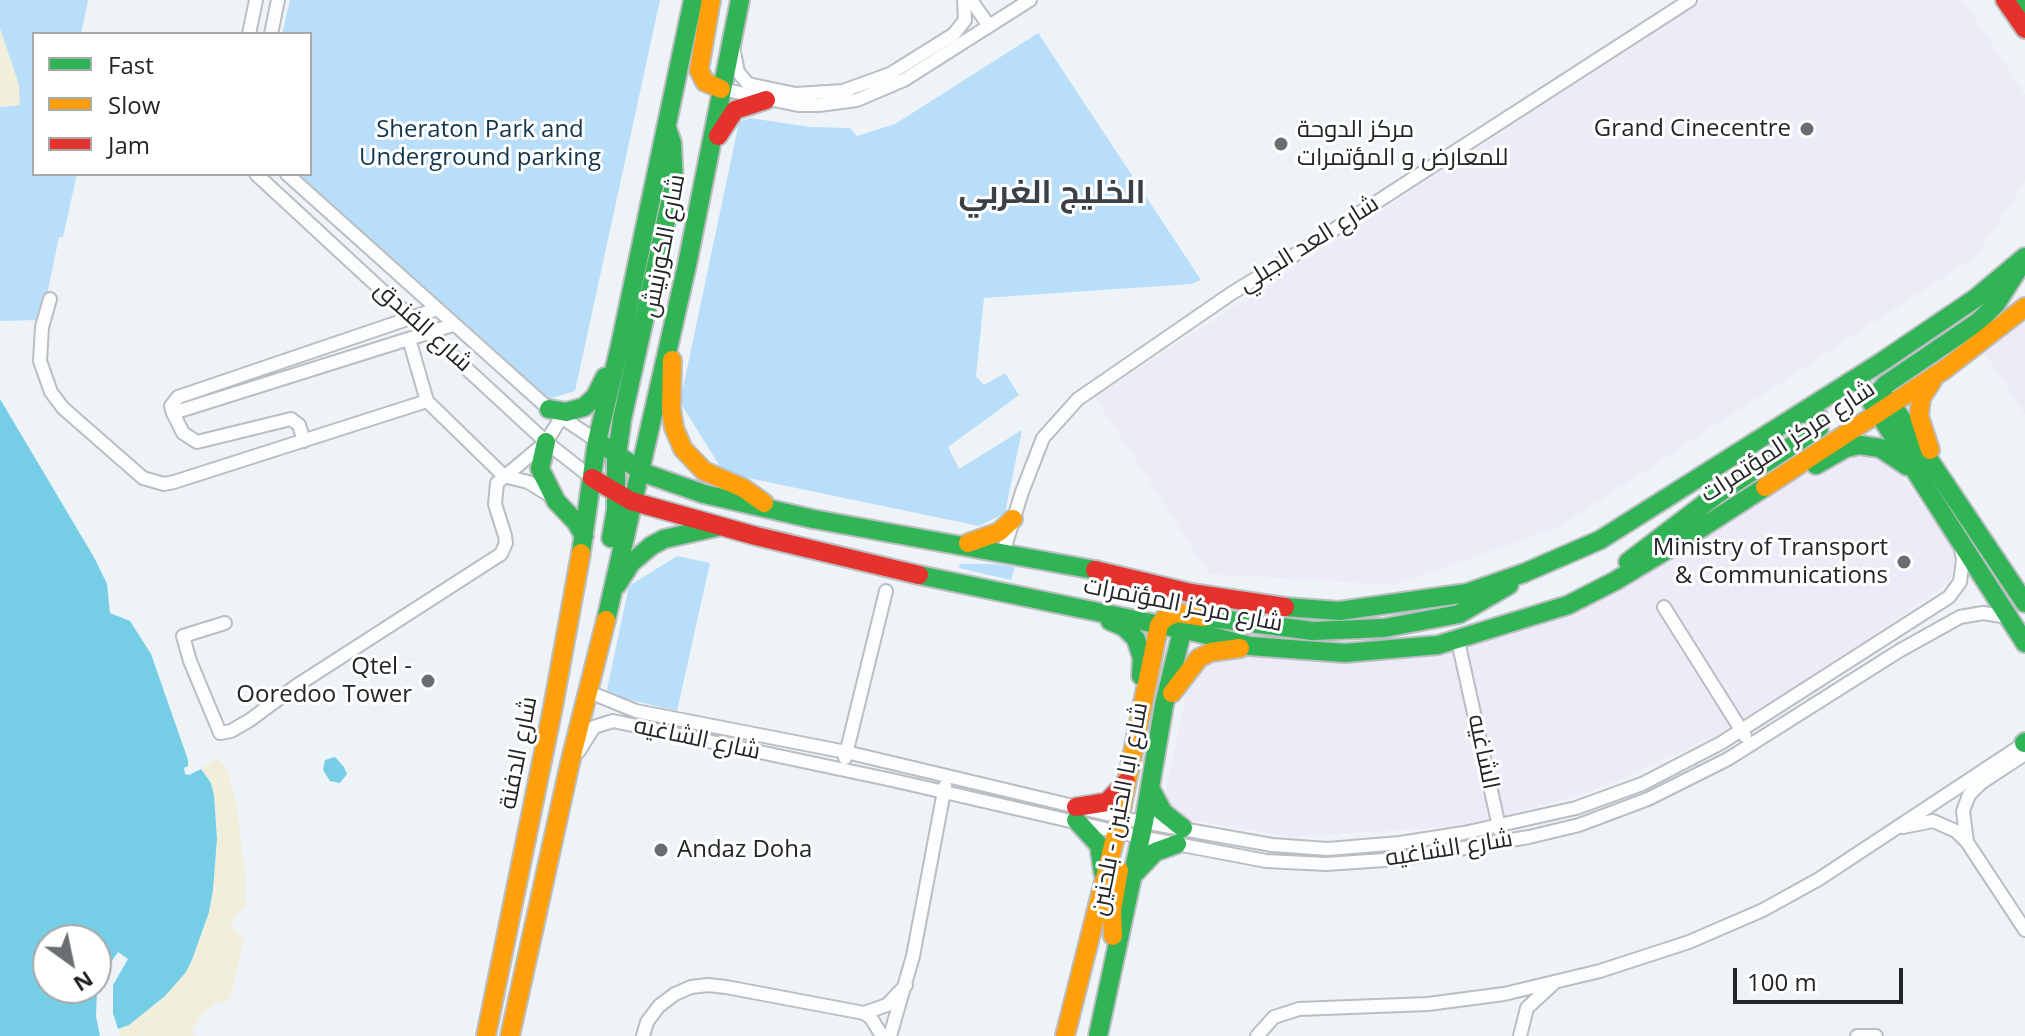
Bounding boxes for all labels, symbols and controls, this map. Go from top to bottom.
legend [32,32,312,176]
text: Fast [108,48,154,81]
text: Slow [108,88,160,121]
place label: Grand Cinecentre [1594,115,1791,143]
park label: Sheraton Park and Underground parking [359,116,601,172]
place label: مركز الدوحة للمعارض و المؤتمرات [1297,116,1508,172]
marker: Grand Cinecentre [1798,120,1816,138]
text: Jam [108,128,150,161]
marker: مركز الدوحة للمعارض و المؤتمرات [1272,135,1290,153]
street label: شارع الكورنيش [636,172,692,320]
district label: الخليج الغربي [958,175,1146,213]
street label: شارع العد الجبلي [1234,189,1384,299]
street label: شارع الفندق [368,276,478,378]
street label: شارع مركز المؤتمرات [1695,375,1881,509]
place label: Ministry of Transport & Communications [1653,534,1888,590]
marker: Ministry of Transport & Communications [1895,553,1913,571]
street label: شارع مركز المؤتمرات [1081,572,1285,638]
place label: Qtel - Ooredoo Tower [236,653,412,709]
marker: Qtel - Ooredoo Tower [419,672,437,690]
street label: شارع الدفنة [494,694,544,812]
street label: شارع ابا الحنين - بلحنين [1085,700,1155,918]
street label: شارع الشاغيه [631,712,763,766]
street label: الشاغيه [1461,712,1505,792]
street label: شارع الشاغيه [1383,825,1515,873]
place label: Andaz Doha [677,836,812,864]
marker: Andaz Doha [652,841,670,859]
north arrow [32,924,112,1004]
scale bar [1737,952,1907,1002]
text: N [68,965,100,1000]
text: 100 m [1747,965,1817,998]

